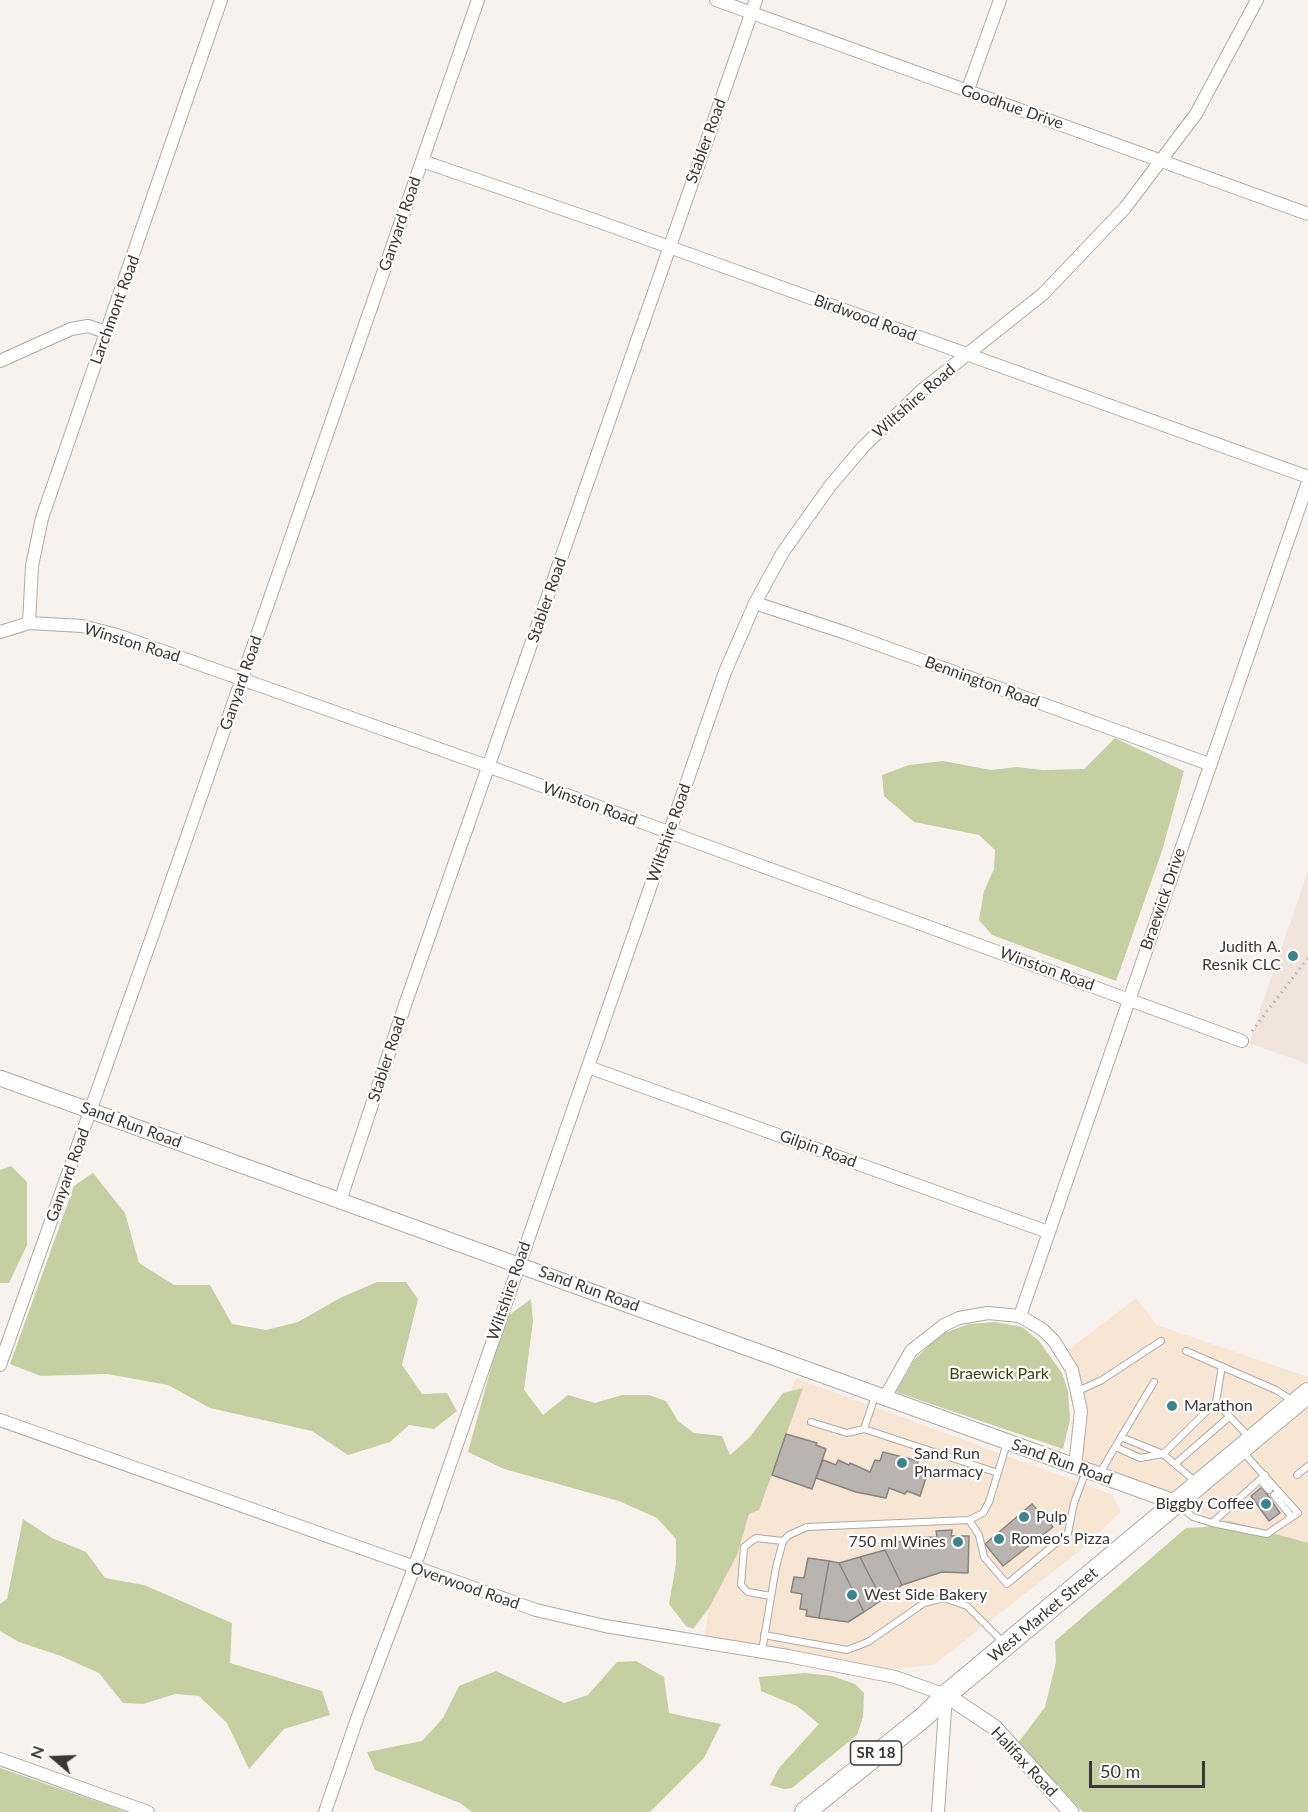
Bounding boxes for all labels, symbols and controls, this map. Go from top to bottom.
street label: Goodhue Drive [958,80,1066,134]
street label: Stabler Road [682,96,730,186]
street label: Ganyard Road [375,174,425,274]
street label: Larchmont Road [86,253,144,367]
street label: Birdwood Road [811,291,919,345]
street label: Wiltshire Road [869,360,959,442]
street label: Stabler Road [524,555,570,645]
street label: Winston Road [82,619,182,667]
street label: Ganyard Road [216,633,266,733]
street label: Bennington Road [922,652,1042,712]
street label: Winston Road [540,778,640,830]
street label: Wiltshire Road [643,781,695,885]
street label: Braewick Drive [1137,845,1189,953]
place label: Judith A. Resnik CLC [1202,937,1281,975]
street label: Winston Road [997,943,1097,995]
marker: Judith A. Resnik CLC [1286,949,1300,963]
street label: Stabler Road [364,1014,410,1104]
street label: Sand Run Road [78,1098,184,1152]
street label: Ganyard Road [42,1125,94,1225]
street label: Gilpin Road [777,1126,859,1172]
street label: Wiltshire Road [483,1239,535,1343]
street label: Sand Run Road [536,1262,642,1316]
park label: Braewick Park [949,1364,1049,1384]
place label: Marathon [1184,1396,1253,1416]
marker: Marathon [1165,1399,1179,1413]
street label: Sand Run Road [1009,1435,1115,1489]
place label: Sand Run Pharmacy [914,1444,983,1482]
marker: Sand Run Pharmacy [895,1456,909,1470]
place label: Biggby Coffee [1156,1494,1254,1514]
marker: Biggby Coffee [1259,1497,1273,1511]
place label: Pulp [1036,1507,1067,1527]
marker: Pulp [1017,1510,1031,1524]
place label: Romeo's Pizza [1011,1529,1110,1549]
place label: 750 ml Wines [848,1532,946,1552]
marker: Romeo's Pizza [992,1532,1006,1546]
marker: 750 ml Wines [951,1535,965,1549]
street label: Overwood Road [408,1558,522,1614]
street label: West Market Street [984,1564,1102,1666]
place label: West Side Bakery [864,1585,987,1605]
marker: West Side Bakery [845,1588,859,1602]
street label: Halifax Road [987,1723,1061,1801]
north arrow [24,1728,84,1788]
road number: SR 18 [850,1741,902,1765]
text: N [26,1743,47,1761]
scale bar [1092,1749,1208,1787]
text: 50 m [1100,1760,1140,1782]

